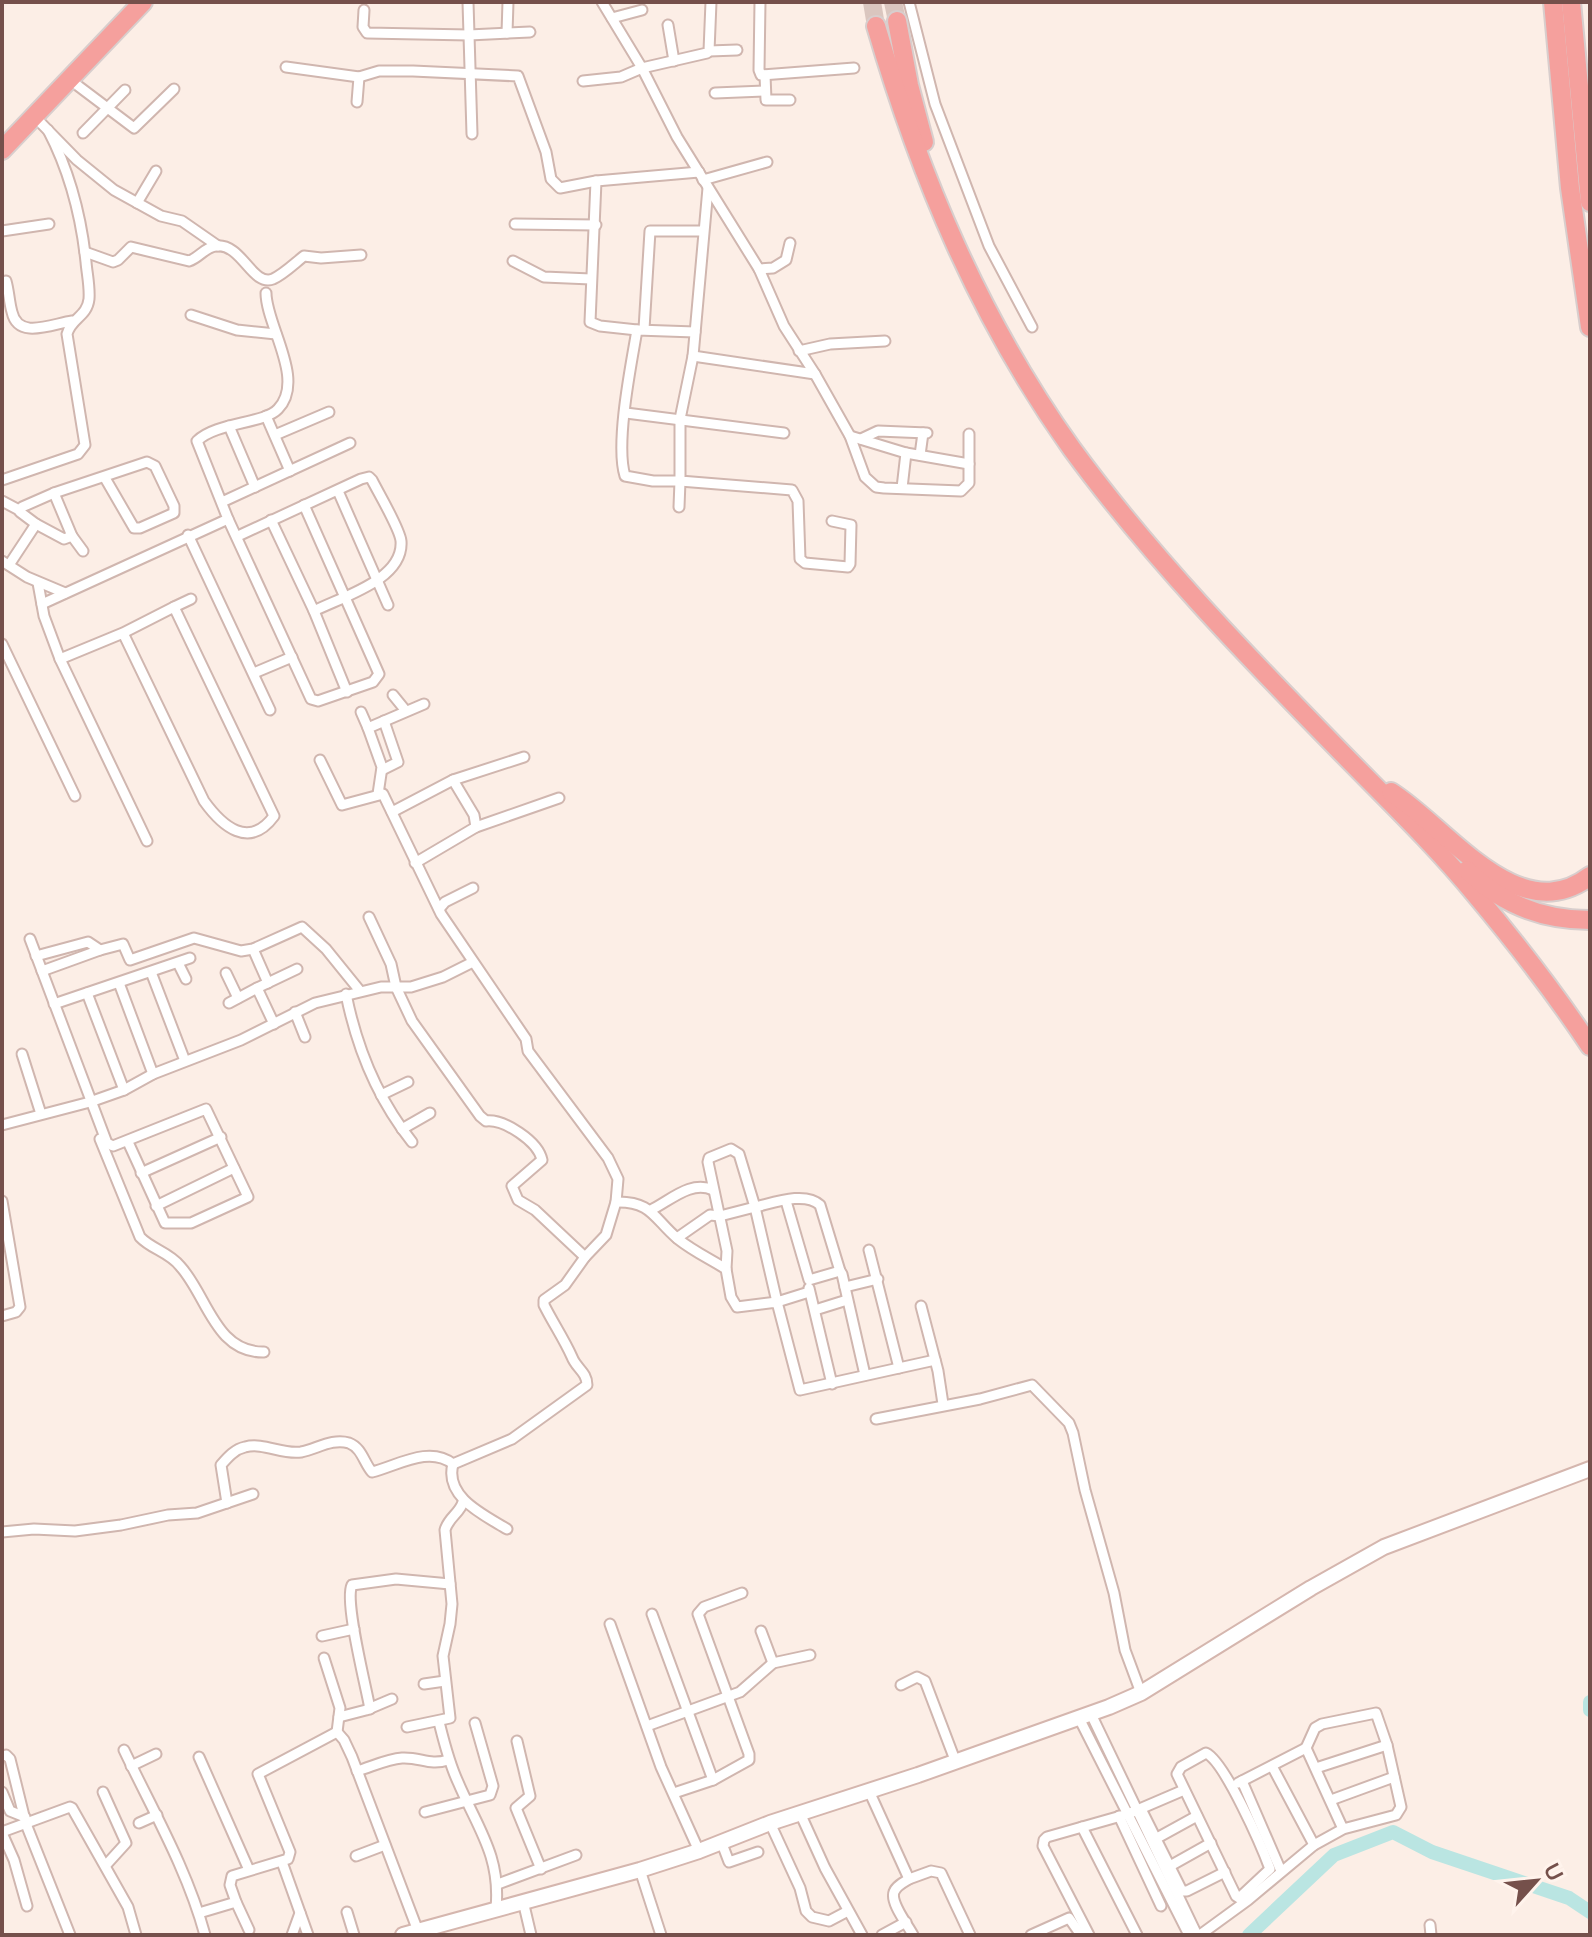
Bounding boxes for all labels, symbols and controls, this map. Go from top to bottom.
north arrow [1496,1841,1576,1921]
text: U [1536,1858,1570,1886]

